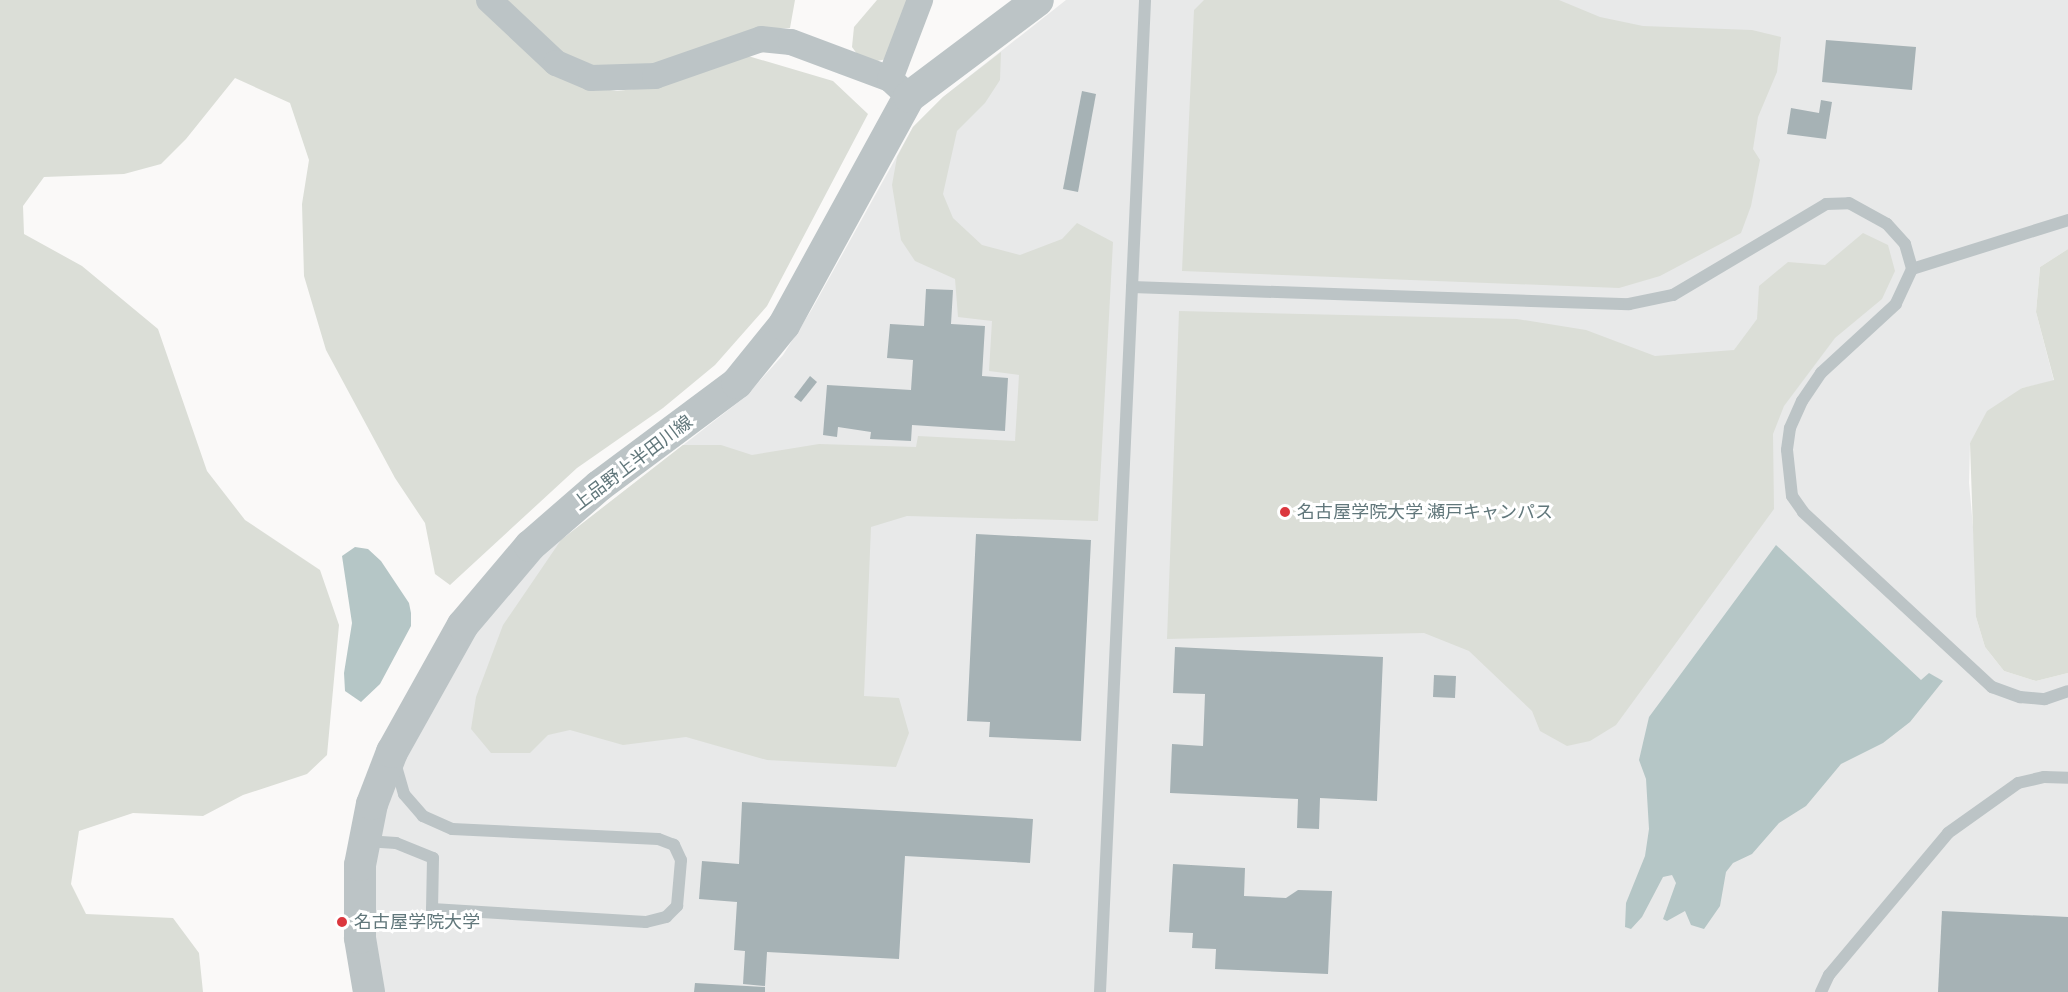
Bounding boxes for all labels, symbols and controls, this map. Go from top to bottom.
street label: 上品野上半田川線 [569,411,697,515]
place label: 名古屋学院大学 瀬戸キャンパス [1297,501,1553,523]
marker: 名古屋学院大学 瀬戸キャンパス [1278,505,1292,519]
place label: 名古屋学院大学 [354,911,480,933]
marker: 名古屋学院大学 [335,915,349,929]

